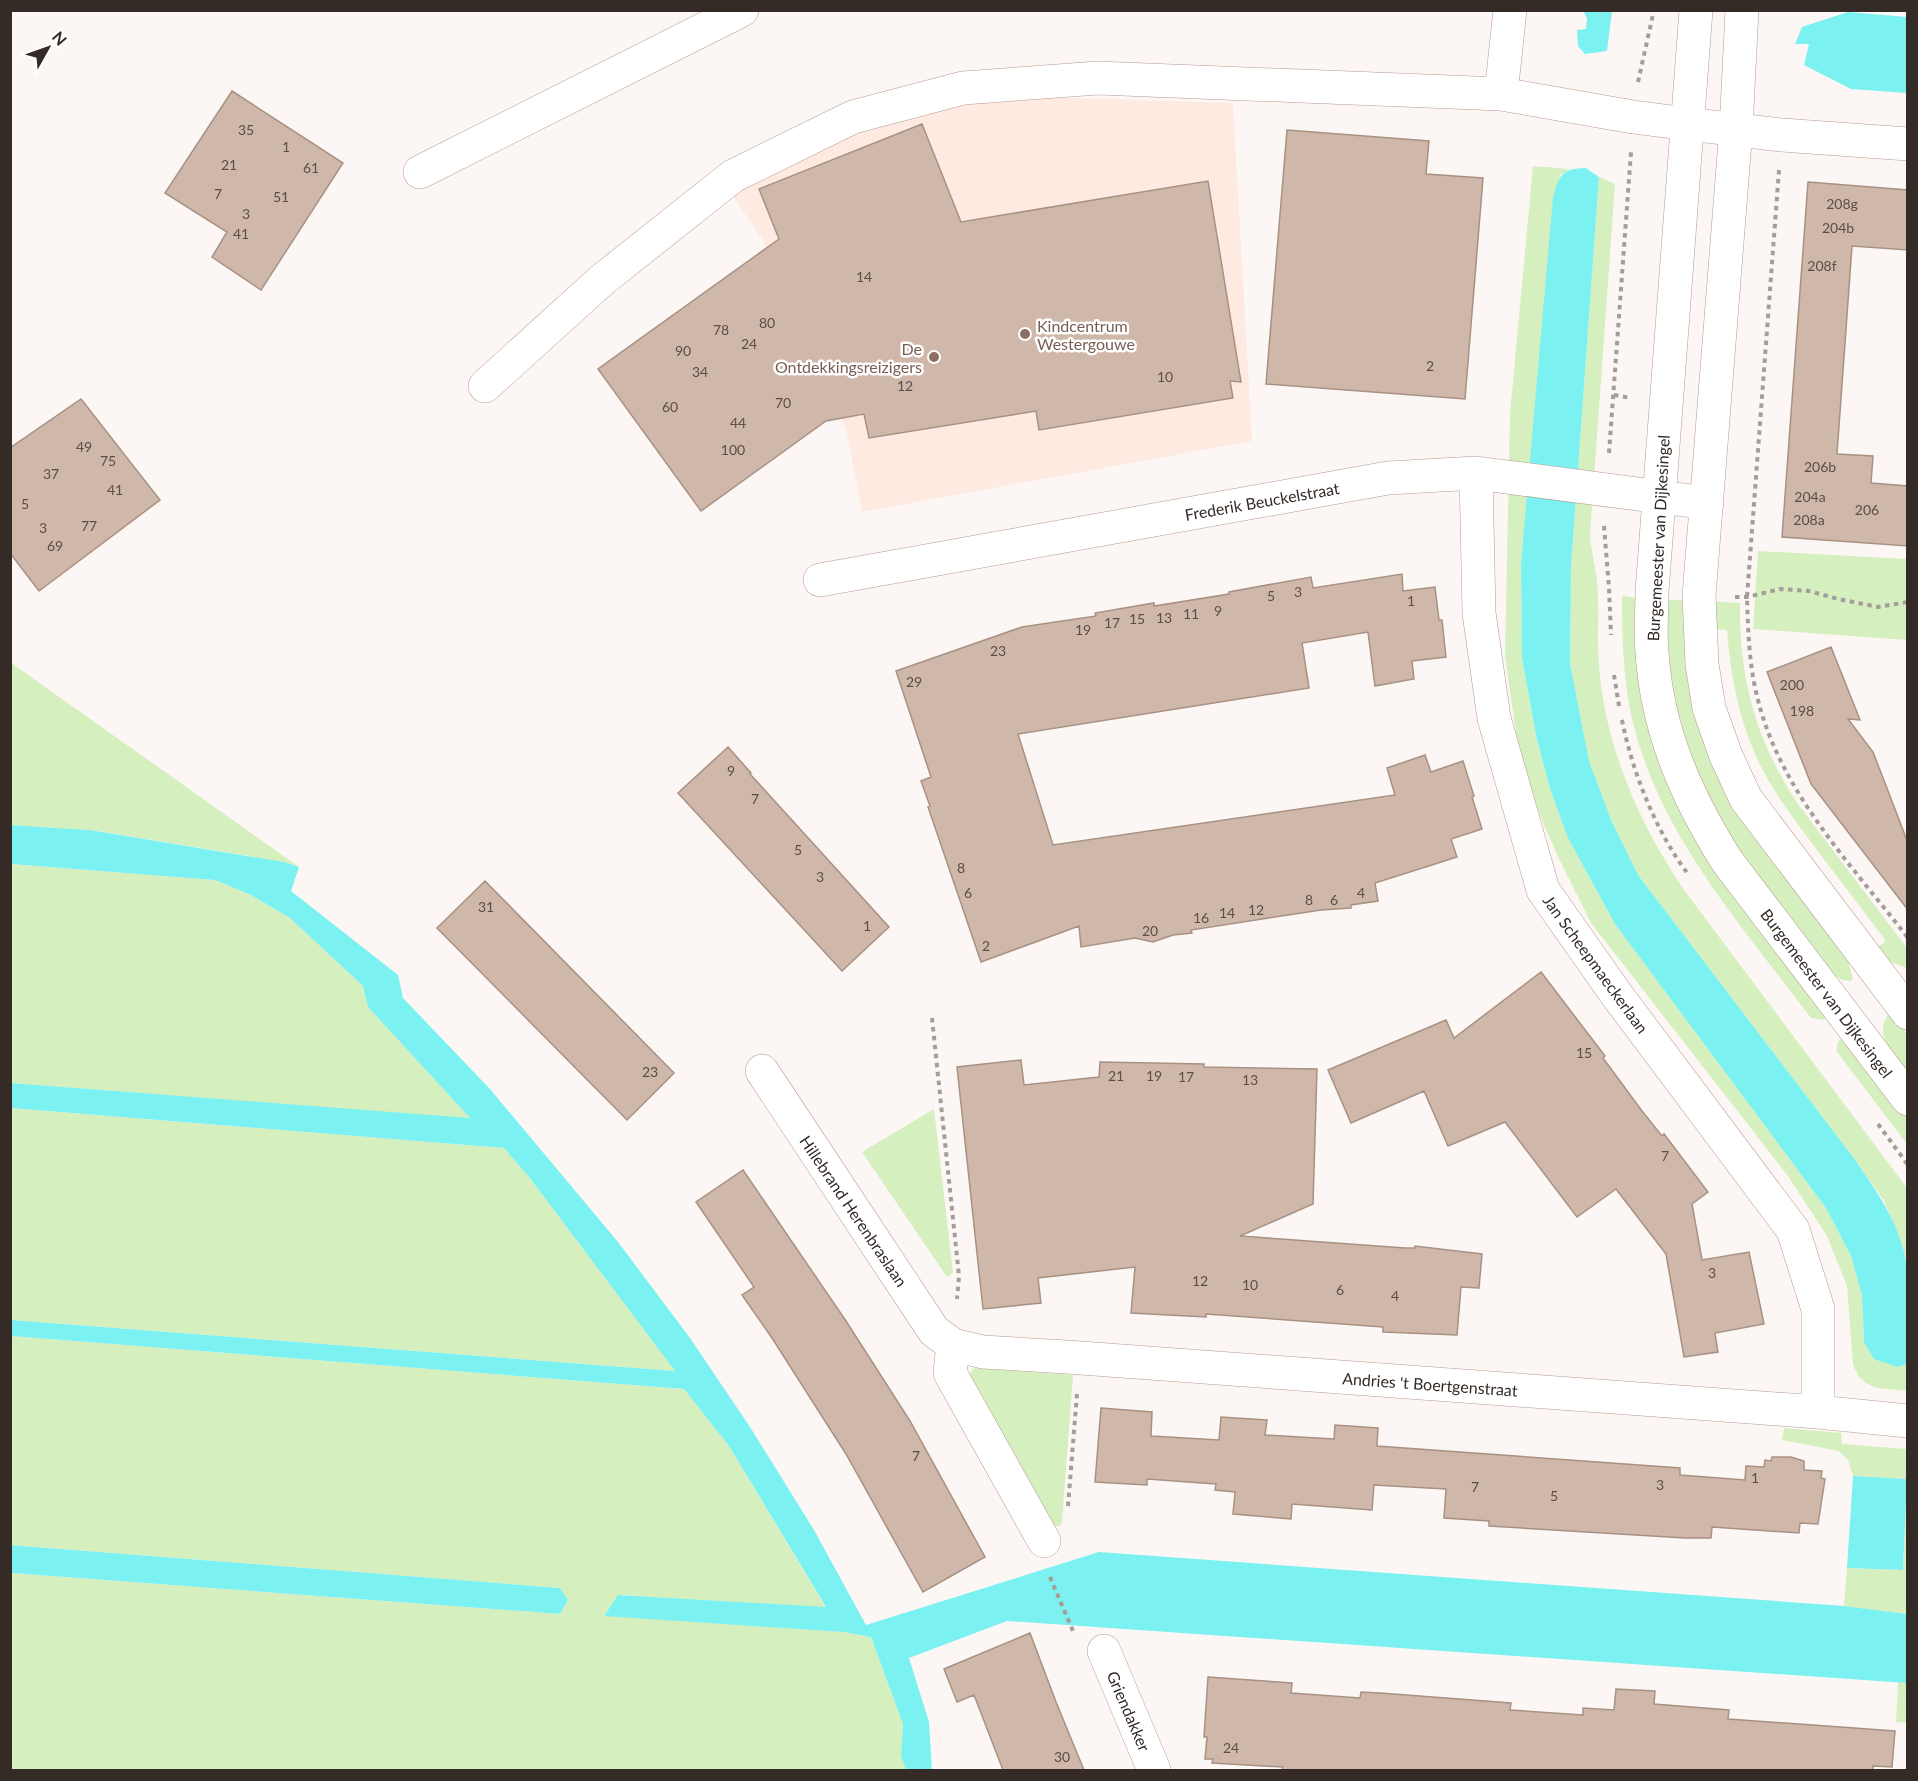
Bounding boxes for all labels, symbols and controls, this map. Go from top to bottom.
north arrow [18,18,78,78]
text: N [49,27,71,49]
house number: 35 [238,121,254,138]
house number: 1 [282,138,290,155]
house number: 21 [221,156,237,173]
house number: 61 [303,159,319,176]
house number: 7 [214,185,222,202]
house number: 51 [273,188,289,205]
house number: 208g [1826,195,1858,212]
house number: 3 [242,205,250,222]
house number: 204b [1822,219,1854,236]
house number: 41 [233,225,249,242]
house number: 208f [1807,257,1837,274]
house number: 14 [856,268,872,285]
house number: 80 [759,314,775,331]
place label: Kindcentrum Westergouwe [1037,316,1135,353]
house number: 78 [713,321,729,338]
marker: Kindcentrum Westergouwe [1018,327,1032,341]
house number: 24 [741,335,757,352]
place label: De Ontdekkingsreizigers [775,339,922,376]
house number: 90 [675,342,691,359]
marker: De Ontdekkingsreizigers [927,350,941,364]
house number: 2 [1426,357,1434,374]
house number: 34 [692,363,708,380]
house number: 10 [1157,368,1173,385]
house number: 12 [897,377,913,394]
house number: 70 [775,394,791,411]
house number: 60 [662,398,678,415]
house number: 44 [730,414,746,431]
street label: Burgemeester van Dijkesingel [1643,434,1673,642]
house number: 49 [76,438,92,455]
house number: 100 [721,441,745,458]
house number: 75 [100,452,116,469]
house number: 206b [1804,458,1836,475]
house number: 37 [43,465,59,482]
street label: Frederik Beuckelstraat [1183,478,1341,524]
house number: 41 [107,481,123,498]
house number: 204a [1794,488,1826,505]
house number: 5 [21,495,29,512]
house number: 206 [1855,501,1879,518]
house number: 208a [1793,511,1825,528]
house number: 77 [81,517,97,534]
house number: 3 [39,519,47,536]
house number: 69 [47,537,63,554]
house number: 3 [1294,583,1302,600]
house number: 5 [1267,587,1275,604]
house number: 1 [1407,592,1415,609]
house number: 9 [1214,602,1222,619]
house number: 11 [1183,605,1199,622]
house number: 13 [1156,609,1172,626]
house number: 15 [1129,610,1145,627]
house number: 17 [1104,614,1120,631]
house number: 19 [1075,621,1091,638]
house number: 23 [990,642,1006,659]
house number: 29 [906,673,922,690]
house number: 200 [1780,676,1804,693]
house number: 198 [1790,702,1814,719]
house number: 9 [727,762,735,779]
house number: 7 [751,790,759,807]
house number: 5 [794,841,802,858]
house number: 8 [957,859,965,876]
house number: 3 [816,868,824,885]
house number: 6 [964,884,972,901]
house number: 4 [1357,884,1365,901]
house number: 8 [1305,891,1313,908]
house number: 6 [1330,891,1338,908]
street label: Jan Scheepmaeckerlaan [1539,891,1653,1037]
house number: 31 [478,898,494,915]
house number: 12 [1248,901,1264,918]
house number: 14 [1219,904,1235,921]
street label: Burgemeester van Dijkesingel [1757,905,1897,1081]
house number: 16 [1193,909,1209,926]
house number: 1 [863,917,871,934]
house number: 20 [1142,922,1158,939]
house number: 2 [982,937,990,954]
house number: 15 [1576,1044,1592,1061]
house number: 23 [642,1063,658,1080]
house number: 21 [1108,1067,1124,1084]
house number: 19 [1146,1067,1162,1084]
house number: 17 [1178,1068,1194,1085]
house number: 13 [1242,1071,1258,1088]
street label: Hillebrand Herenbraslaan [796,1132,912,1290]
house number: 7 [1661,1147,1669,1164]
house number: 3 [1708,1264,1716,1281]
house number: 12 [1192,1272,1208,1289]
house number: 10 [1242,1276,1258,1293]
house number: 6 [1336,1281,1344,1298]
house number: 4 [1391,1287,1399,1304]
street label: Andries 't Boertgenstraat [1342,1368,1519,1400]
house number: 7 [912,1447,920,1464]
house number: 1 [1751,1469,1759,1486]
house number: 3 [1656,1476,1664,1493]
house number: 7 [1471,1478,1479,1495]
house number: 5 [1550,1487,1558,1504]
street label: Griendakker [1104,1668,1155,1754]
house number: 24 [1223,1739,1239,1756]
house number: 30 [1054,1748,1070,1765]

